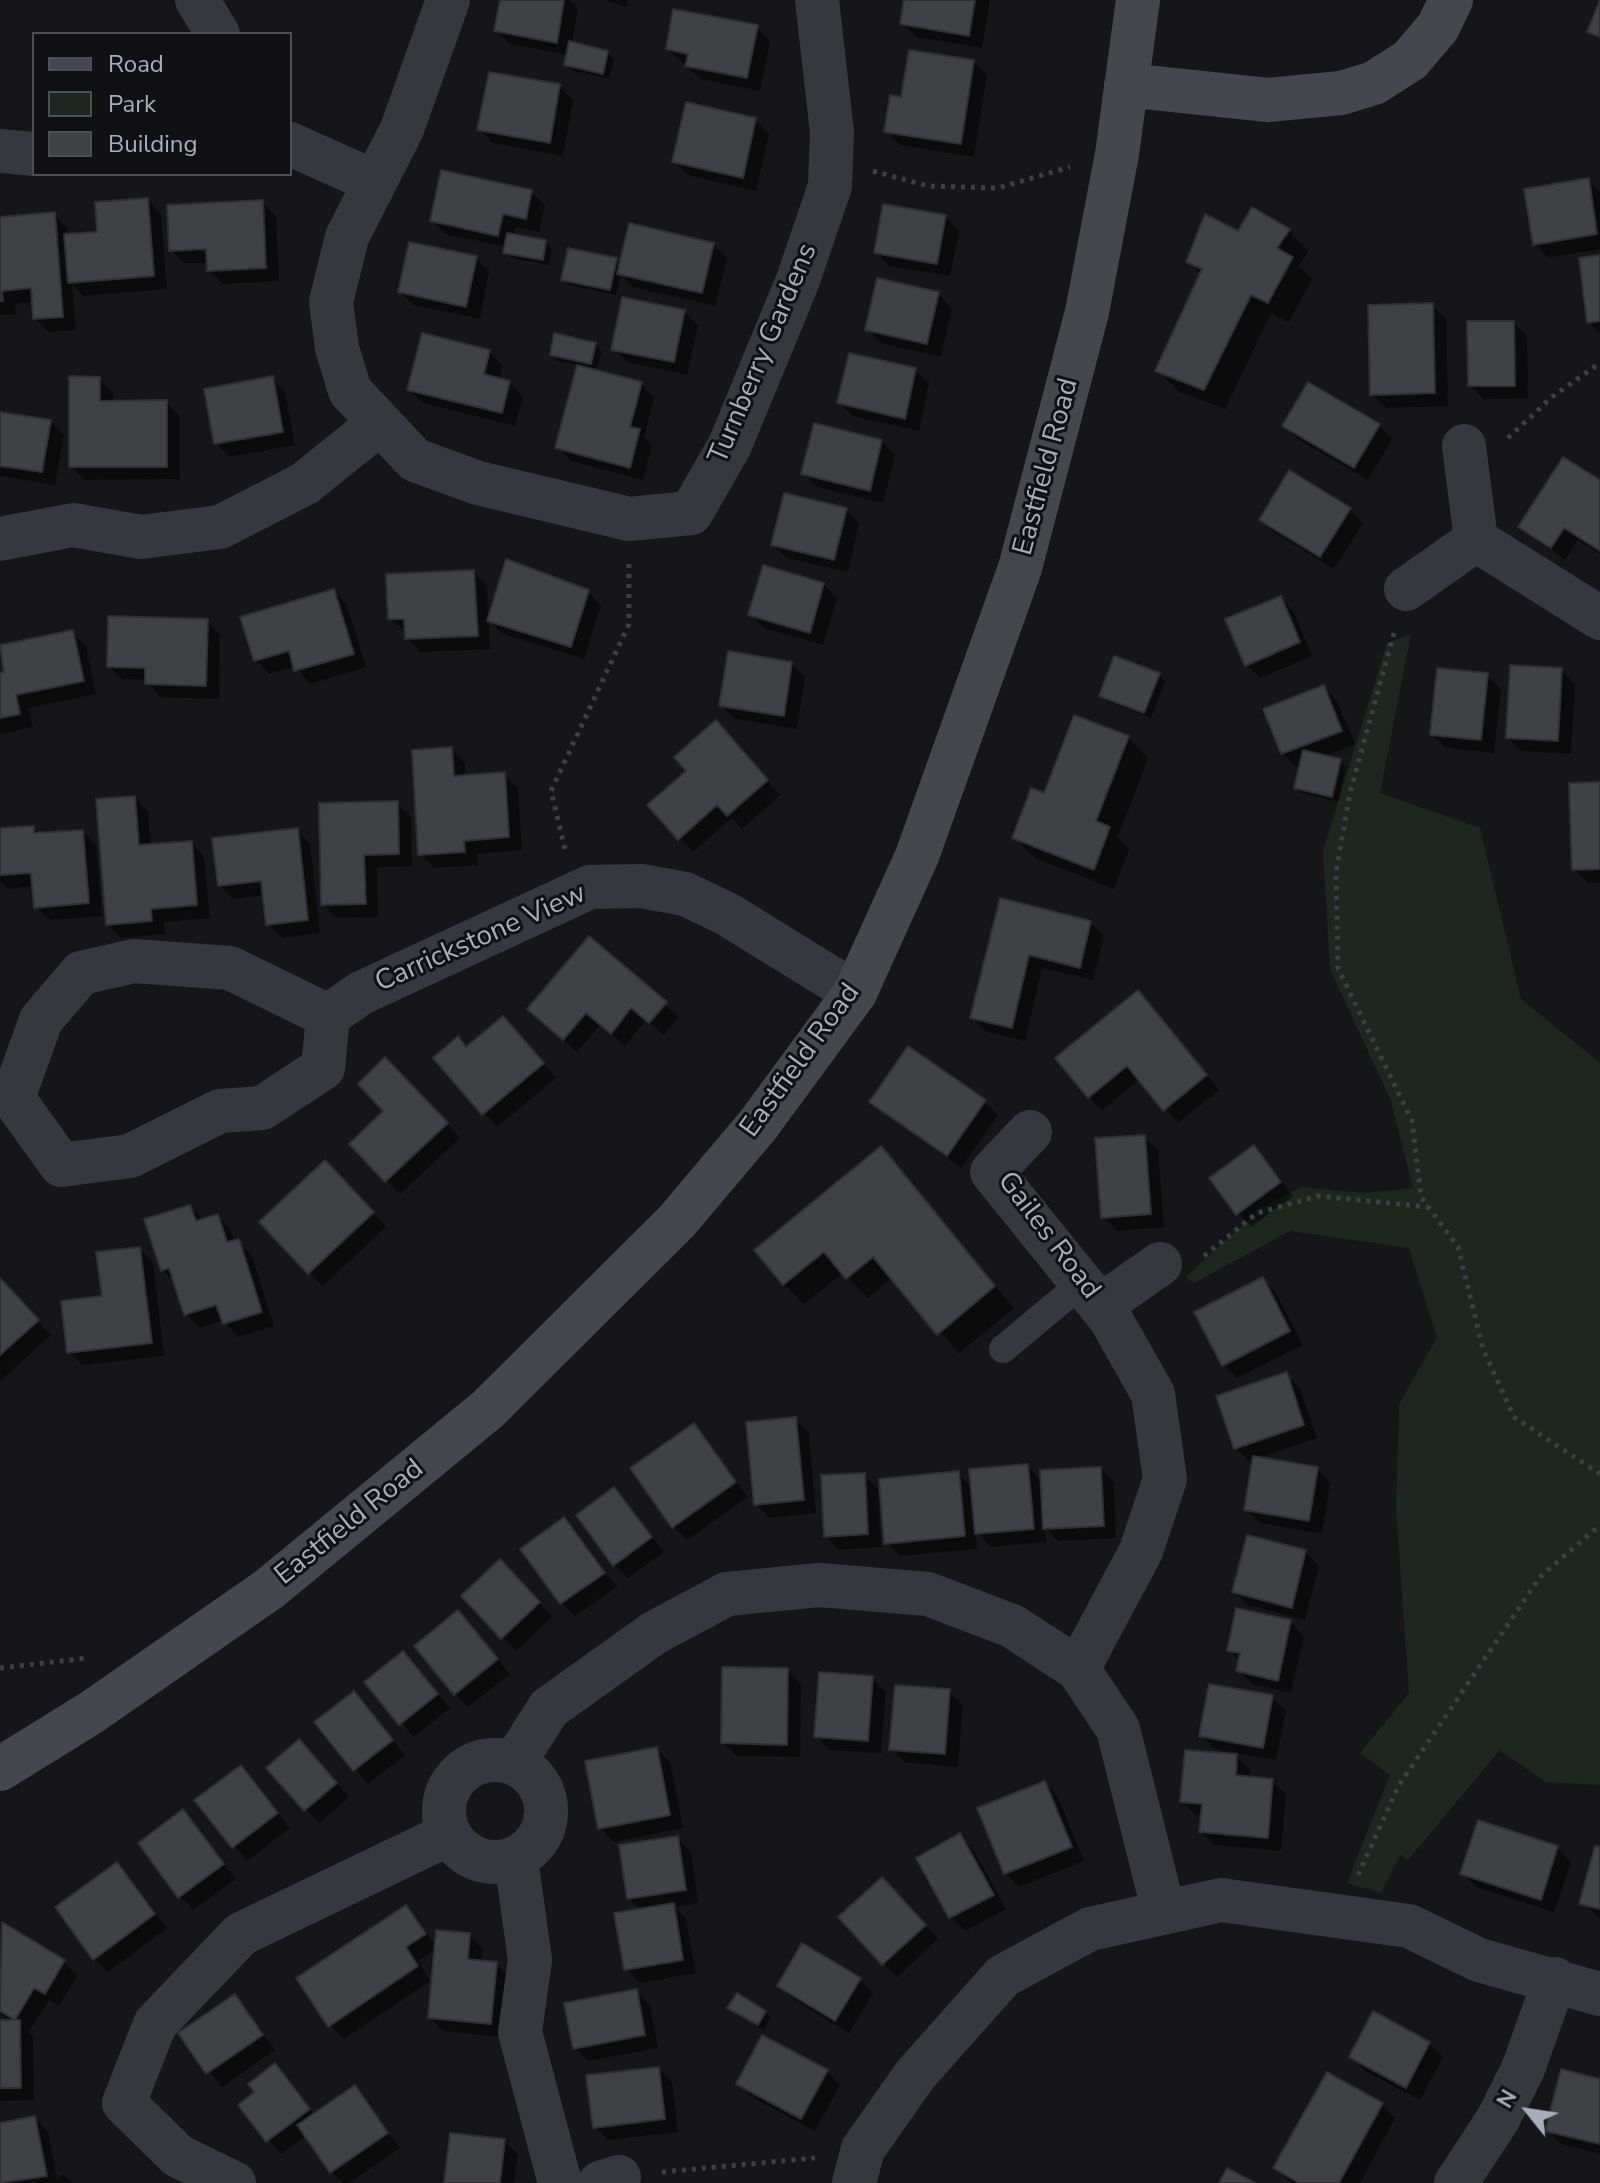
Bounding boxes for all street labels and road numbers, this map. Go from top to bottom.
street label: Turnberry Gardens [702,239,826,469]
street label: Eastfield Road [1007,375,1087,559]
street label: Carrickstone View [370,877,592,1001]
street label: Eastfield Road [734,978,868,1144]
street label: Gailes Road [989,1166,1107,1306]
street label: Eastfield Road [269,1453,431,1593]

